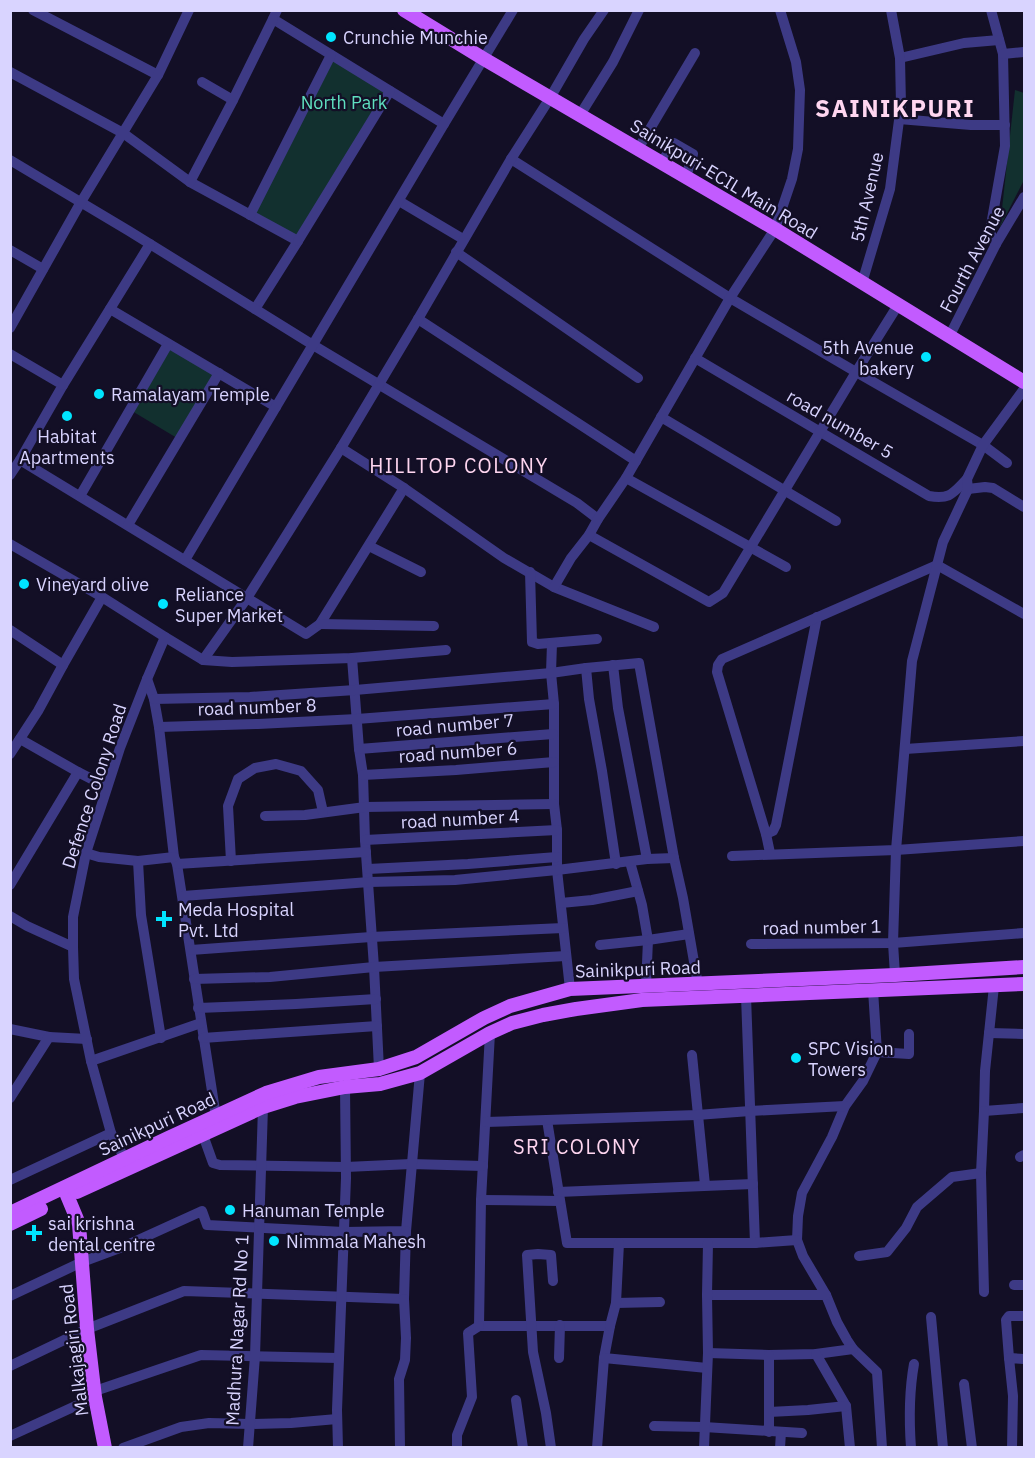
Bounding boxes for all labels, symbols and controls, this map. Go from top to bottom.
place label: Crunchie Munchie [343,26,488,49]
marker: Crunchie Munchie [324,30,338,44]
park label: North Park [301,91,388,114]
district label: SAINIKPURI [815,92,975,124]
street label: Sainikpuri-ECIL Main Road [626,114,822,244]
street label: 5th Avenue [845,150,889,244]
street label: Fourth Avenue [934,202,1010,316]
place label: 5th Avenue bakery [822,336,914,380]
marker: 5th Avenue bakery [919,350,933,364]
place label: Ramalayam Temple [111,383,270,406]
street label: road number 5 [783,384,897,464]
marker: Ramalayam Temple [92,387,106,401]
marker: Habitat Apartments [60,409,74,423]
place label: Habitat Apartments [19,425,115,469]
district label: HILLTOP COLONY [369,452,549,479]
place label: Vineyard olive [36,573,149,596]
marker: Vineyard olive [17,577,31,591]
place label: Reliance Super Market [175,583,283,627]
marker: Reliance Super Market [156,597,170,611]
street label: road number 8 [197,693,317,721]
street label: Defence Colony Road [57,701,131,871]
street label: road number 7 [395,708,515,742]
street label: road number 6 [398,736,518,768]
street label: road number 4 [400,804,520,834]
place label: Meda Hospital Pvt. Ltd [178,898,294,942]
marker: Meda Hospital Pvt. Ltd [155,910,173,928]
street label: road number 1 [762,914,882,940]
street label: Sainikpuri Road [575,955,701,983]
place label: SPC Vision Towers [808,1037,894,1081]
marker: SPC Vision Towers [789,1051,803,1065]
street label: Sainikpuri Road [95,1087,219,1161]
district label: SRI COLONY [513,1133,641,1160]
place label: Hanuman Temple [242,1199,385,1222]
marker: Hanuman Temple [223,1203,237,1217]
place label: sai krishna dental centre [48,1212,156,1256]
marker: sai krishna dental centre [25,1224,43,1242]
place label: Nimmala Mahesh [286,1230,426,1253]
street label: Madhura Nagar Rd No 1 [221,1234,253,1426]
marker: Nimmala Mahesh [267,1234,281,1248]
street label: Malkajagiri Road [54,1283,94,1417]

